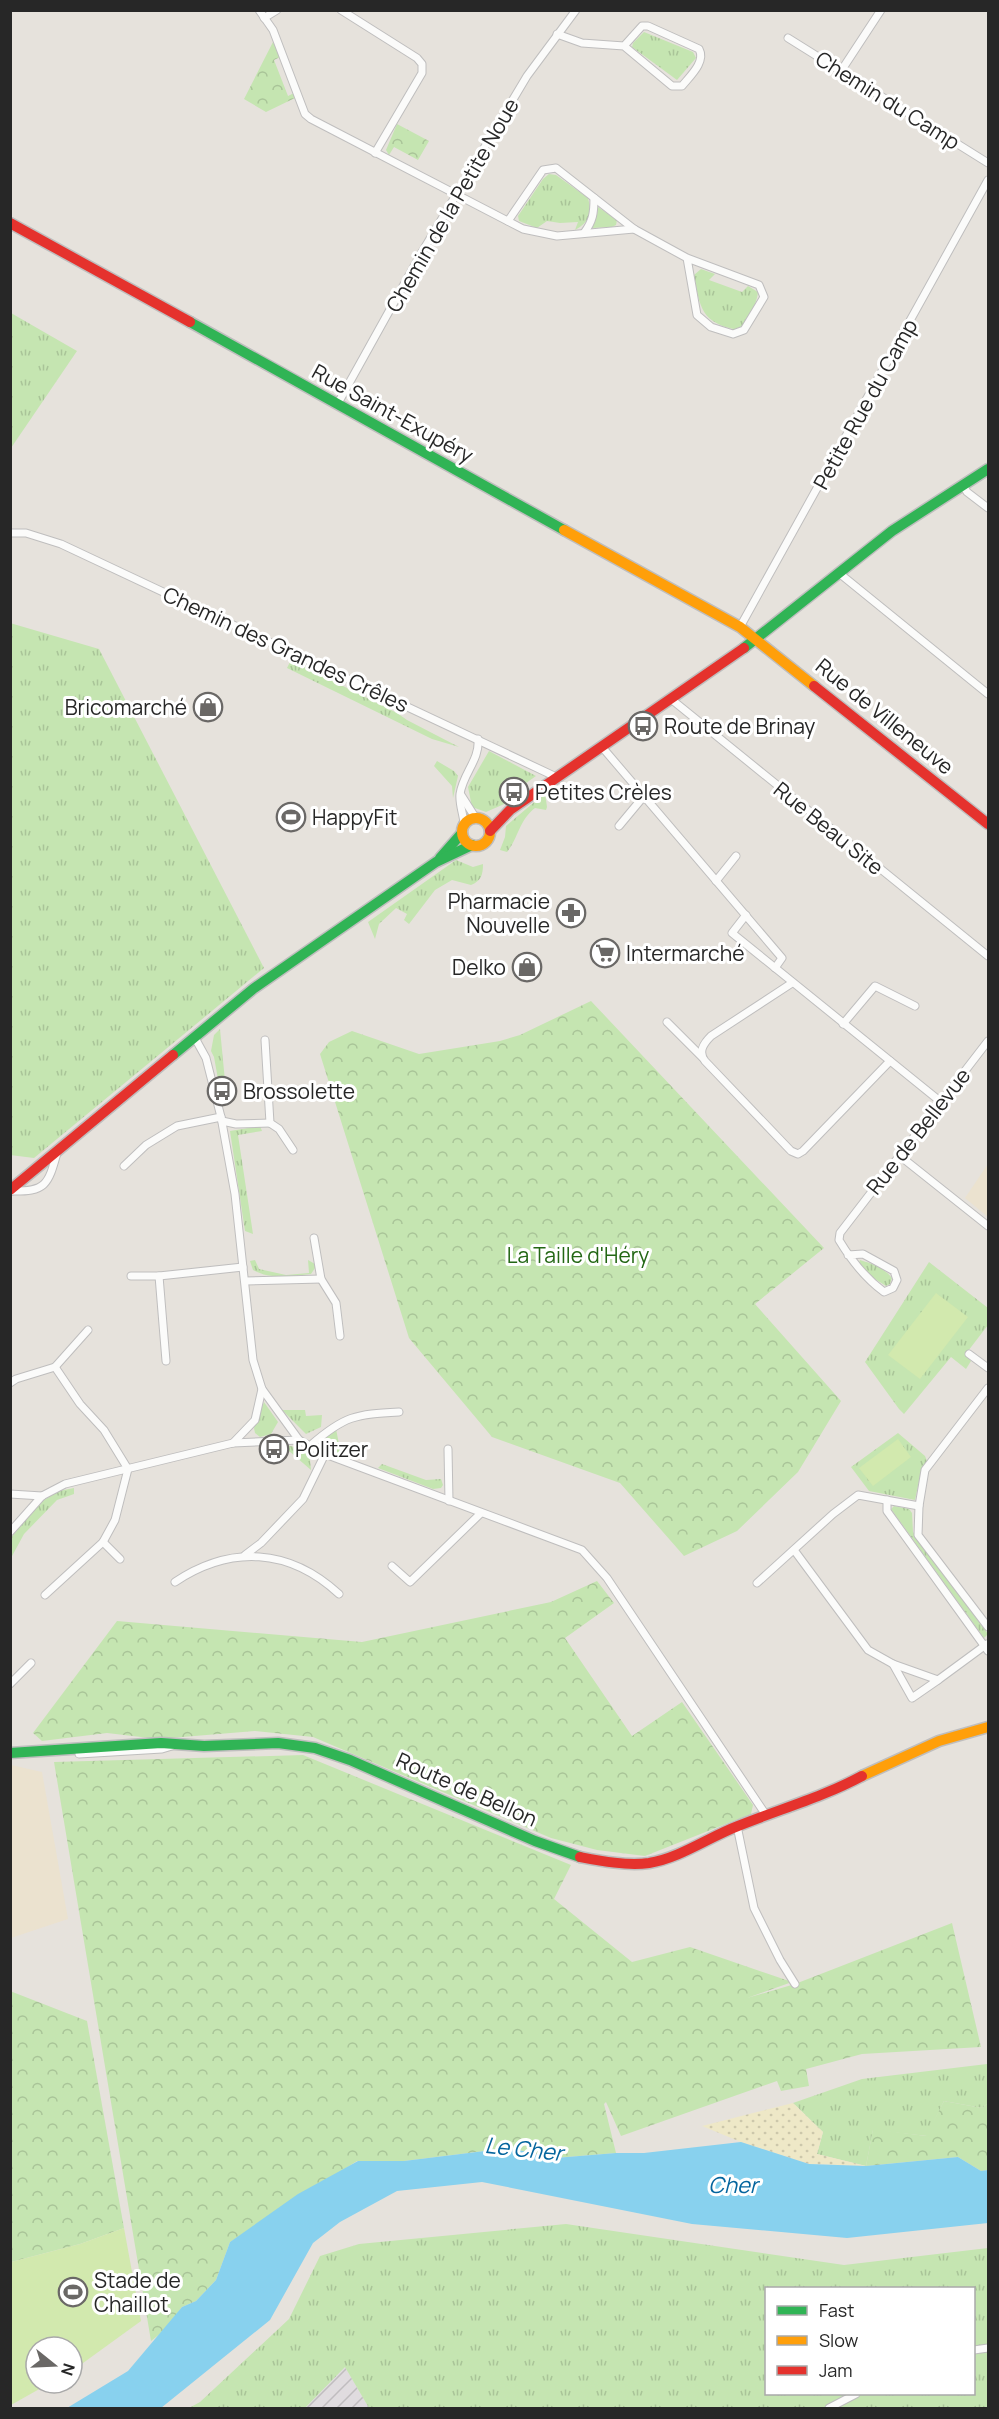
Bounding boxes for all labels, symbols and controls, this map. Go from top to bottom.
street label: Chemin du Camp [811,44,965,156]
street label: Chemin de la Petite Noue [379,93,525,317]
street label: Petite Rue du Camp [806,314,924,494]
street label: Rue Saint-Exupéry [307,357,479,469]
street label: Chemin des Grandes Crêles [159,580,413,718]
street label: Rue de Villeneuve [810,652,960,780]
shop icon: Bricomarché [192,691,224,723]
place label: Bricomarché [65,693,187,721]
bus stop icon: Route de Brinay [627,710,659,742]
place label: Route de Brinay [664,712,815,740]
street label: Rue Beau Site [768,775,890,881]
bus stop icon: Petites Crèles [498,776,530,808]
place label: Petites Crèles [535,778,672,806]
sports icon: HappyFit [275,801,307,833]
place label: HappyFit [312,803,397,831]
place label: Pharmacie Nouvelle [448,887,550,939]
pharmacy icon: Pharmacie Nouvelle [555,897,587,929]
supermarket icon: Intermarché [589,937,621,969]
place label: Intermarché [626,939,744,967]
shop icon: Delko [511,951,543,983]
place label: Delko [452,953,506,981]
street label: Rue de Bellevue [860,1062,976,1200]
bus stop icon: Brossolette [206,1075,238,1107]
place label: Brossolette [243,1077,355,1105]
park label: La Taille d'Héry [507,1241,649,1269]
bus stop icon: Politzer [258,1433,290,1465]
place label: Politzer [295,1435,369,1463]
street label: Route de Bellon [392,1745,542,1833]
water label: Le Cher [484,2130,567,2168]
water label: Cher [708,2170,761,2200]
place label: Stade de Chaillot [94,2266,181,2318]
sports icon: Stade de Chaillot [57,2276,89,2308]
legend [765,2287,975,2395]
text: Fast [819,2298,854,2322]
text: Slow [819,2328,859,2352]
north arrow [24,2335,84,2395]
text: Jam [819,2358,853,2382]
text: N [56,2361,81,2379]

